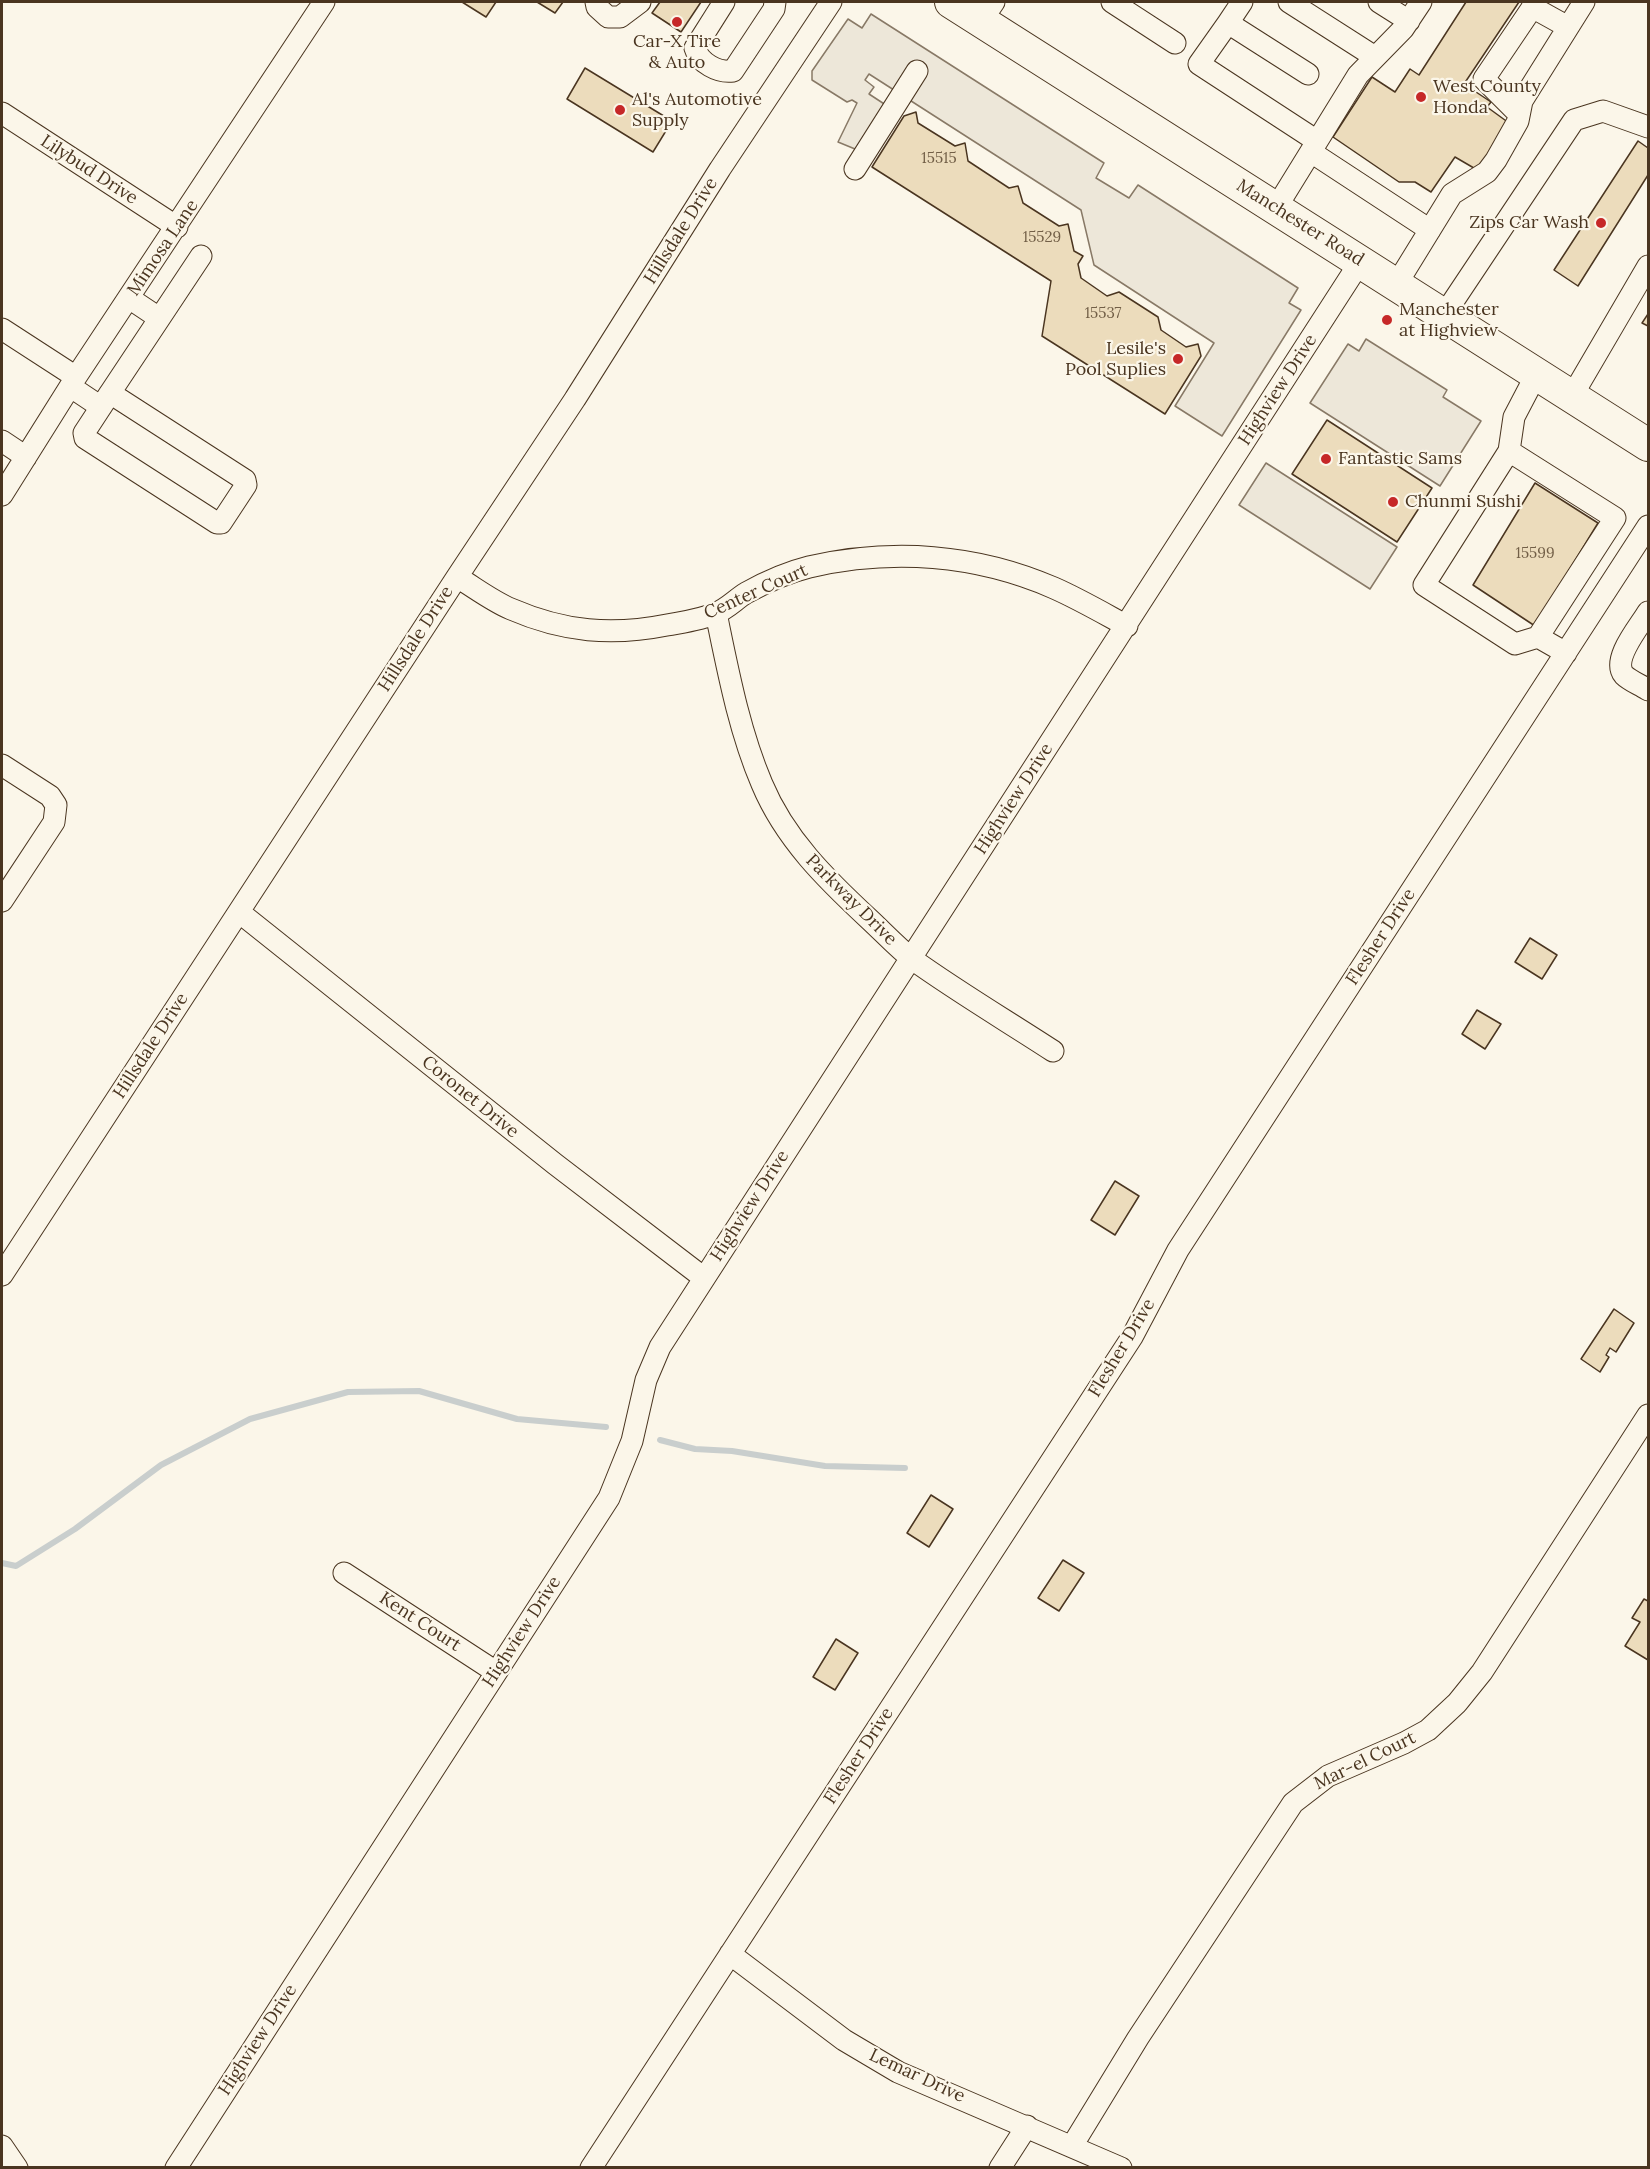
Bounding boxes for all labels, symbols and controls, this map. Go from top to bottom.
marker: Car-X Tire & Auto [670,15,684,29]
place label: Car-X Tire & Auto [633,31,721,74]
place label: West County Honda [1433,76,1541,118]
place label: Al's Automotive Supply [632,89,762,132]
marker: West County Honda [1414,90,1428,104]
marker: Al's Automotive Supply [613,103,627,117]
street label: Lilybud Drive [36,131,142,209]
house number: 15515 [921,150,957,168]
street label: Hillsdale Drive [640,174,722,288]
street label: Manchester Road [1232,175,1368,271]
street label: Mimosa Lane [123,196,203,300]
place label: Zips Car Wash [1469,212,1589,234]
marker: Zips Car Wash [1594,216,1608,230]
house number: 15529 [1023,229,1061,247]
place label: Manchester at Highview [1399,299,1499,342]
house number: 15537 [1085,305,1121,323]
marker: Manchester at Highview [1380,313,1394,327]
street label: Highview Drive [1234,330,1322,450]
place label: Lesile's Pool Suplies [1065,338,1166,380]
marker: Lesile's Pool Suplies [1171,352,1185,366]
place label: Fantastic Sams [1338,448,1462,470]
marker: Fantastic Sams [1319,452,1333,466]
place label: Chunmi Sushi [1405,491,1521,513]
marker: Chunmi Sushi [1386,495,1400,509]
house number: 15599 [1515,545,1555,563]
street label: Center Court [701,560,811,624]
street label: Hillsdale Drive [374,582,458,696]
street label: Highview Drive [970,739,1058,859]
street label: Parkway Drive [801,850,901,950]
street label: Flesher Drive [1342,885,1420,989]
street label: Hillsdale Drive [109,989,193,1103]
street label: Coronet Drive [417,1051,523,1143]
street label: Highview Drive [706,1146,794,1266]
street label: Flesher Drive [1084,1295,1160,1401]
street label: Highview Drive [478,1572,566,1692]
street label: Kent Court [375,1588,465,1656]
street label: Flesher Drive [820,1704,898,1808]
street label: Mar-el Court [1311,1727,1419,1795]
street label: Highview Drive [214,1980,302,2100]
street label: Lemar Drive [866,2044,968,2108]

